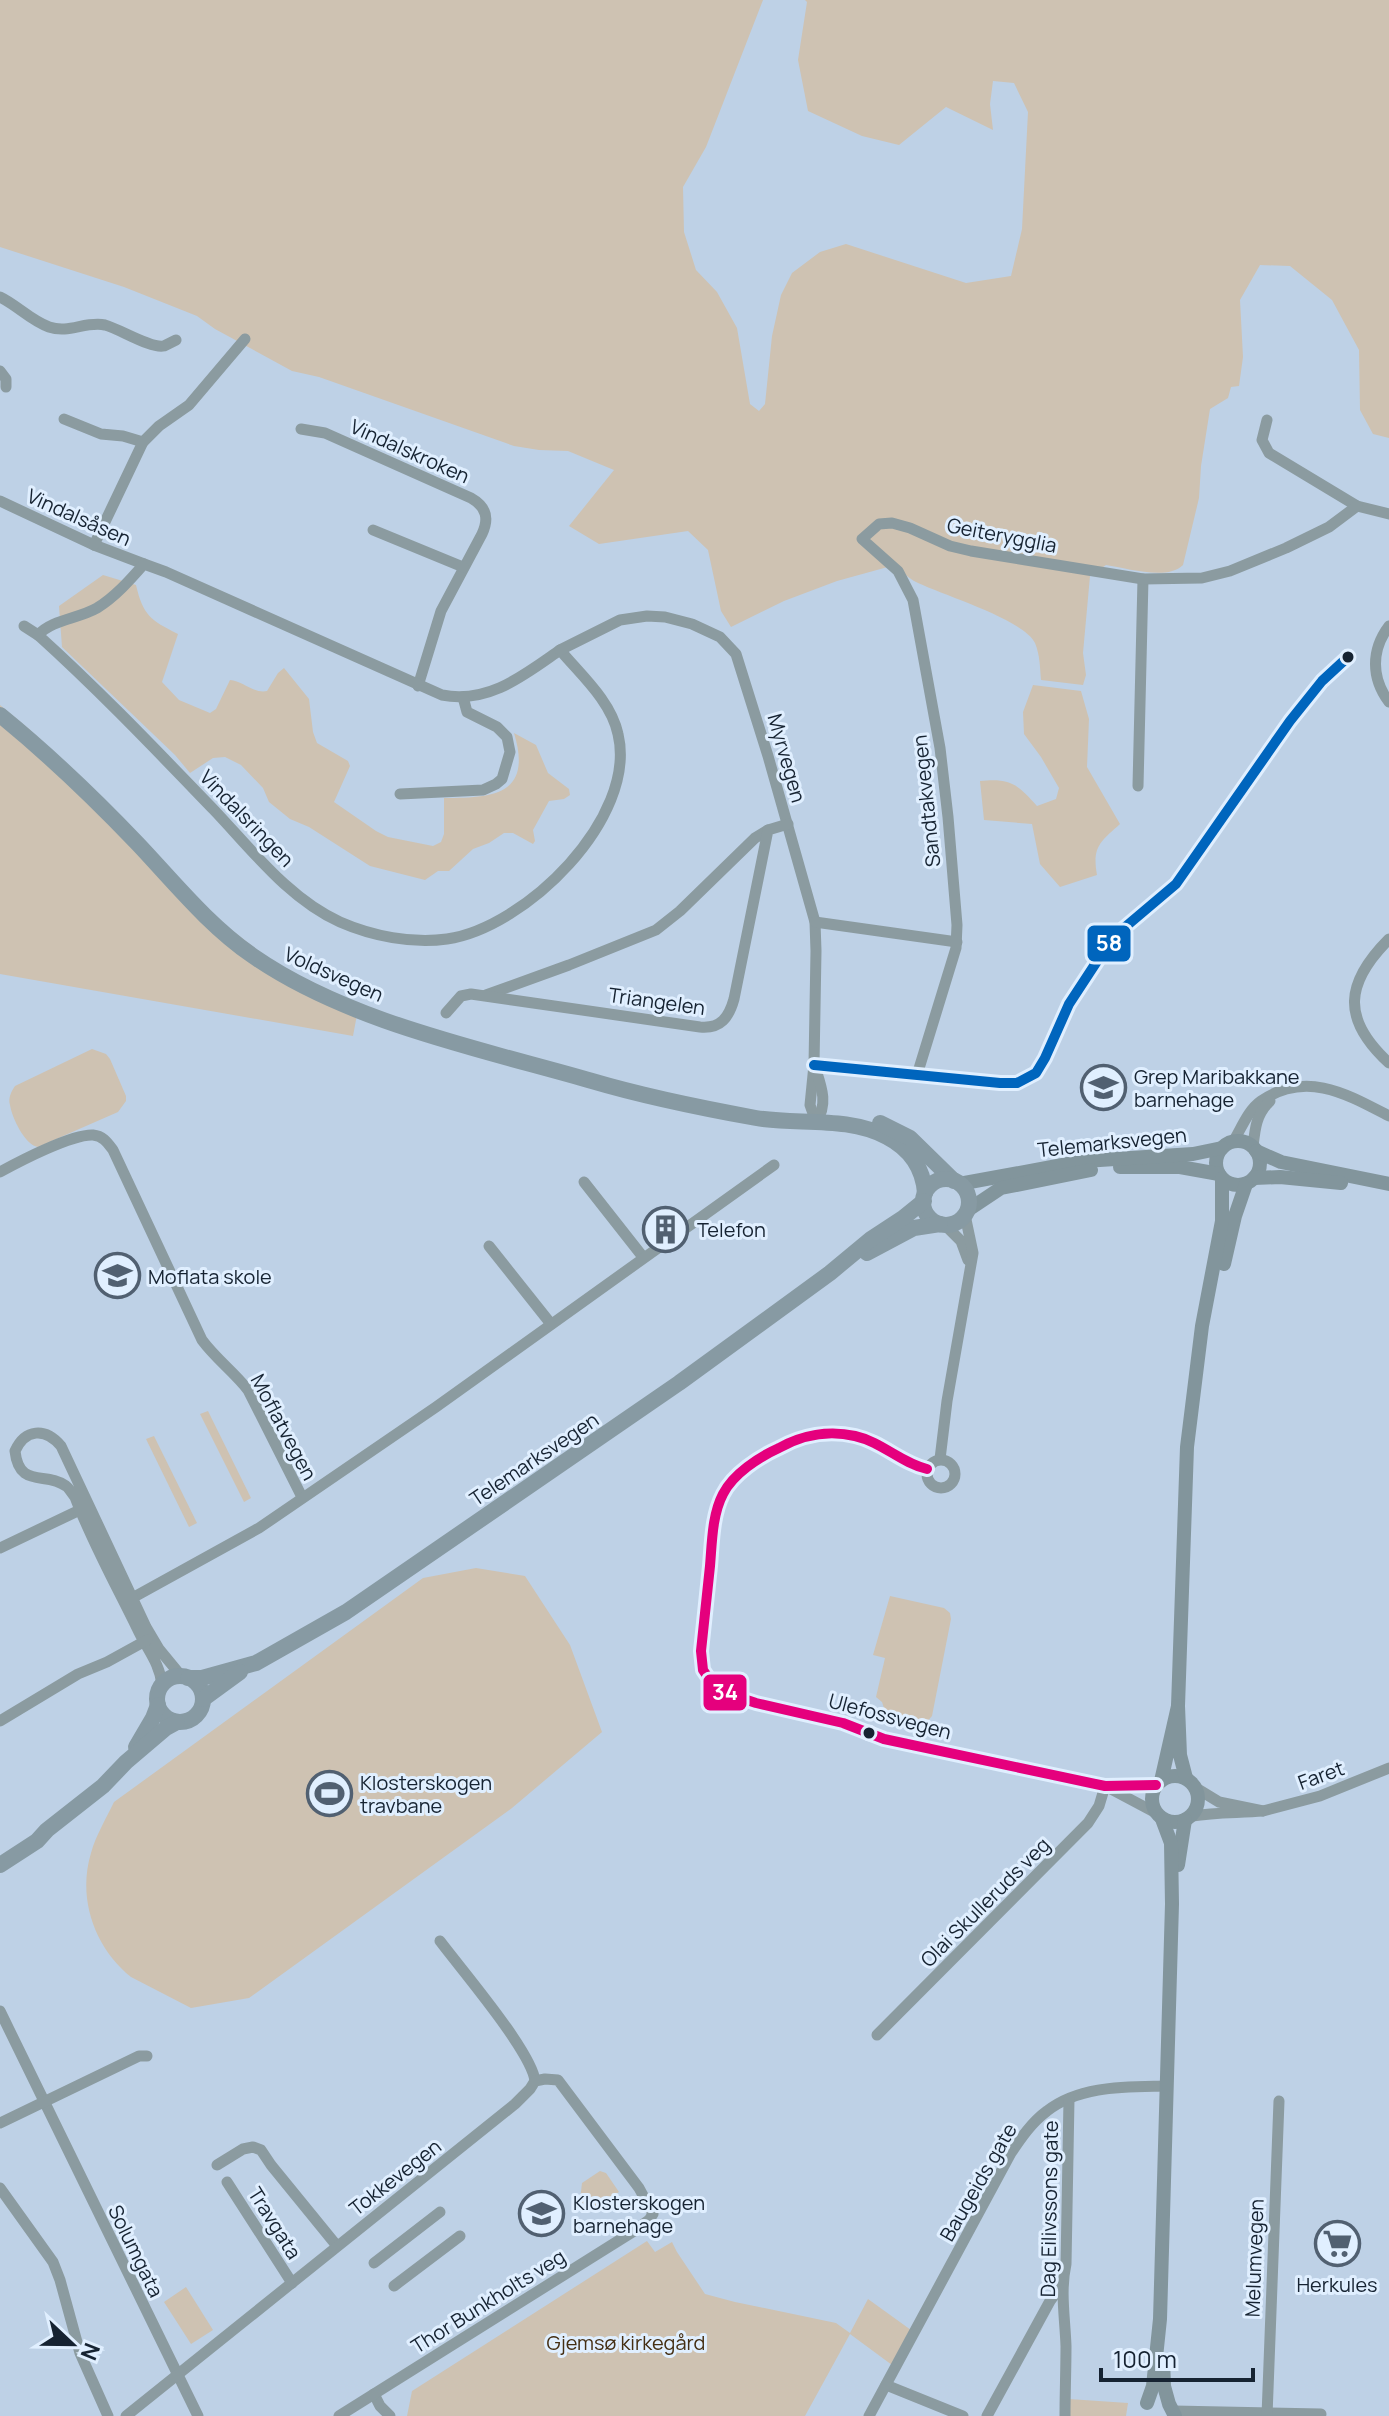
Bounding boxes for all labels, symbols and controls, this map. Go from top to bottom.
street label: Vindalskroken [346,413,474,489]
street label: Vindalsåsen [23,482,135,552]
street label: Geiterygglia [945,511,1059,559]
unlabelled marker [1340,649,1356,665]
street label: Myrvegen [761,710,813,806]
street label: Sandtakvegen [906,734,946,868]
street label: Vindalsringen [194,764,300,872]
line badge: 58 [1086,924,1132,963]
text: 58 [1096,928,1122,958]
street label: Voldsvegen [280,940,388,1008]
street label: Triangelen [607,981,707,1021]
school or university icon: Grep Maribakkane barnehage [1079,1063,1127,1111]
place label: Grep Maribakkane barnehage [1134,1063,1300,1113]
street label: Telemarksvegen [1036,1121,1188,1163]
building icon: Telefon [642,1205,690,1253]
place label: Telefon [697,1216,766,1243]
school or university icon: Moflata skole [93,1252,141,1300]
place label: Moflata skole [148,1263,272,1290]
street label: Moflatvegen [245,1369,323,1485]
street label: Telemarksvegen [464,1406,604,1512]
line badge: 34 [702,1673,748,1712]
text: 34 [712,1677,738,1707]
street label: Ulefossvegen [826,1687,954,1745]
unlabelled marker [861,1725,877,1741]
street label: Faret [1294,1754,1348,1796]
sports icon: Klosterskogen travbane [305,1769,353,1817]
place label: Klosterskogen travbane [360,1769,492,1819]
street label: Olai Skulleruds veg [914,1831,1056,1973]
street label: Baugeids gate [933,2118,1023,2246]
street label: Dag Eilivssons gate [1034,2120,1064,2298]
street label: Tokkevegen [343,2133,447,2221]
street label: Travgata [242,2182,308,2264]
place label: Klosterskogen barnehage [573,2189,705,2239]
school or university icon: Klosterskogen barnehage [518,2190,566,2238]
street label: Melumvegen [1238,2198,1270,2318]
street label: Solumgata [102,2200,170,2302]
supermarket icon: Herkules [1313,2220,1361,2268]
street label: Thor Bunkholts veg [406,2243,570,2359]
place label: Herkules [1296,2271,1378,2298]
north arrow [32,2304,112,2384]
park label: Gjemsø kirkegård [547,2329,705,2356]
scale bar [1101,2332,1253,2382]
text: N [74,2339,107,2364]
text: 100 m [1113,2342,1177,2375]

